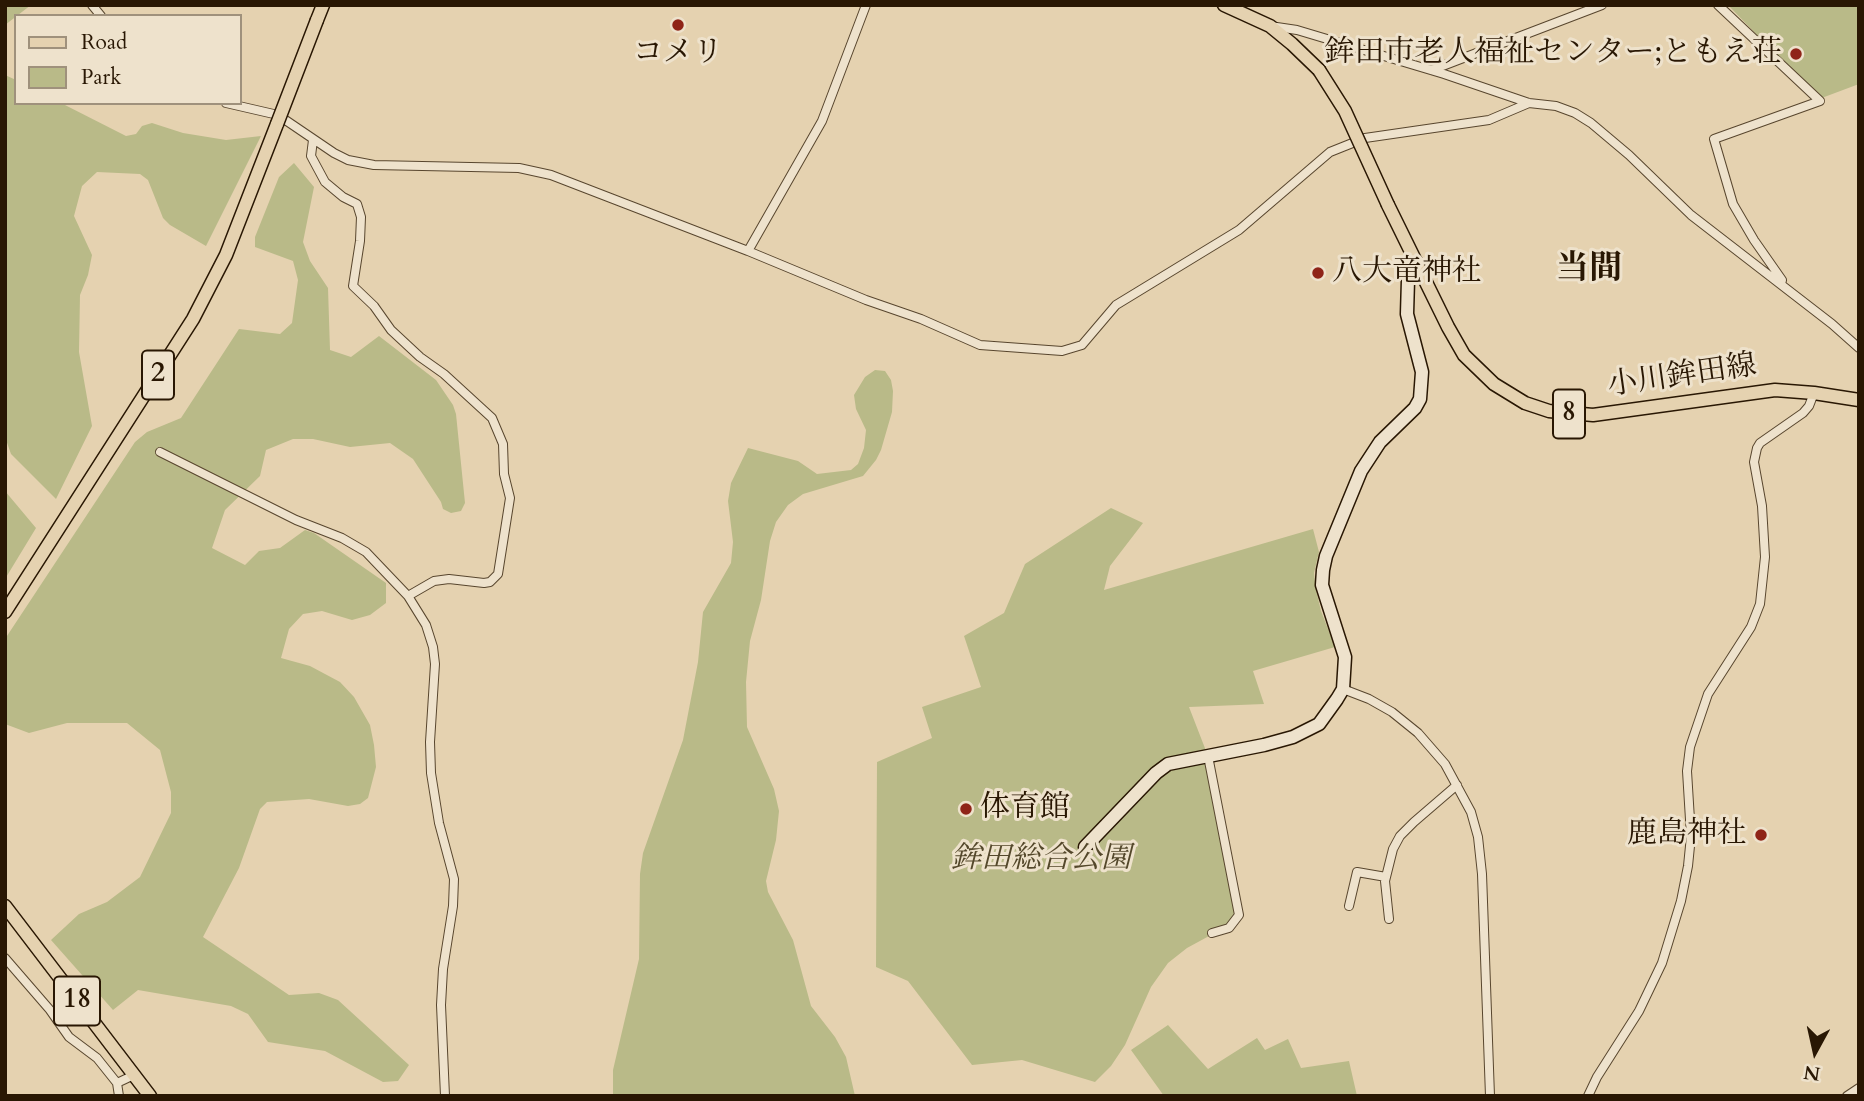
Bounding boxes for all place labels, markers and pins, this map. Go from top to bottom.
marker: コメリ [670,17,686,33]
place label: コメリ [633,36,723,72]
place label: 鉾田市老人福祉センター;ともえ荘 [1324,36,1782,72]
marker: 鉾田市老人福祉センター;ともえ荘 [1788,46,1804,62]
place label: 八大竜神社 [1332,255,1482,291]
marker: 八大竜神社 [1310,265,1326,281]
place label: 体育館 [980,791,1070,827]
marker: 体育館 [958,801,974,817]
place label: 鹿島神社 [1627,817,1747,853]
marker: 鹿島神社 [1753,827,1769,843]

